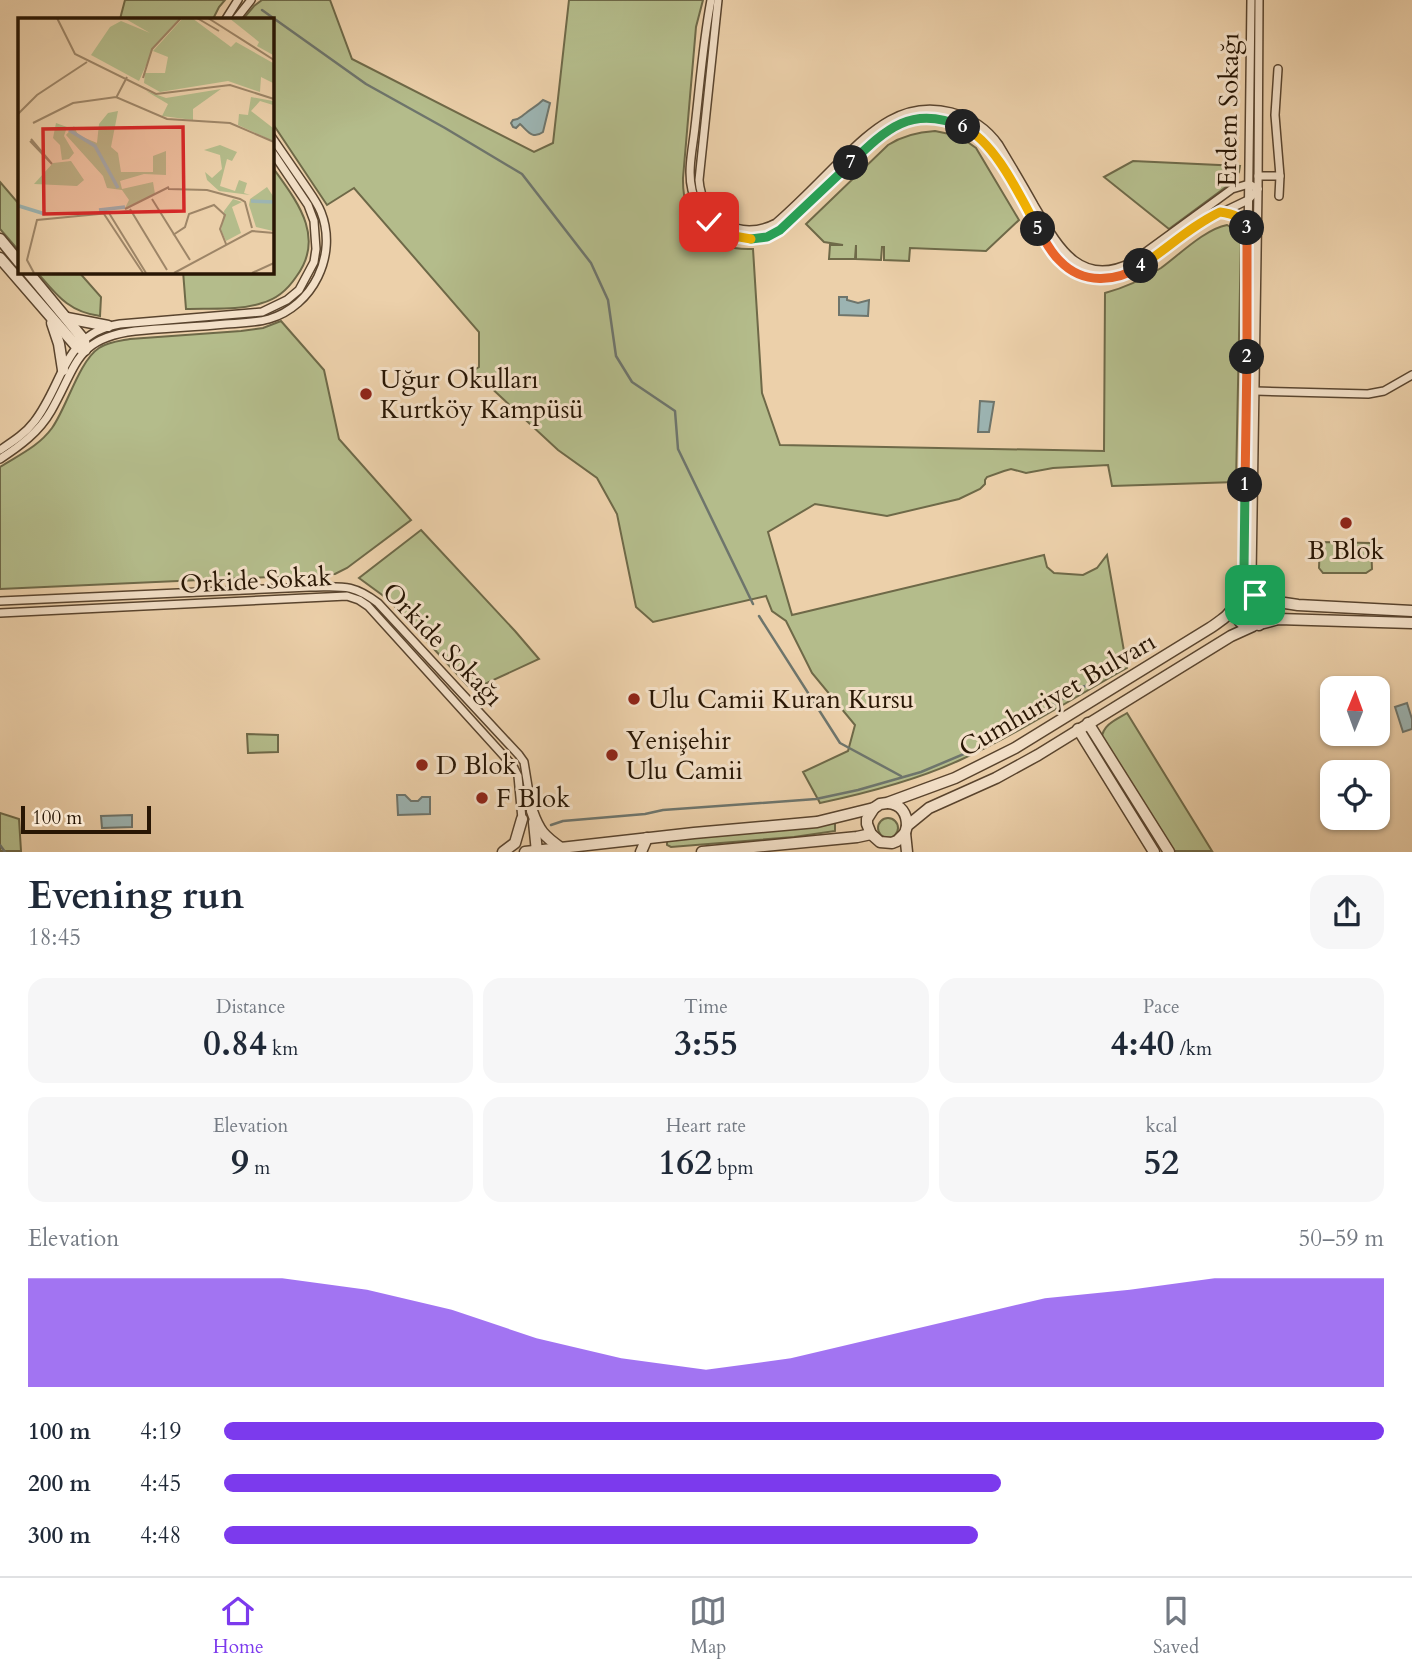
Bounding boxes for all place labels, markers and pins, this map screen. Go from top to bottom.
pin: 6 [946,110,981,144]
pin: 7 [834,146,868,180]
pin [679,192,739,252]
pin: 3 [1230,210,1264,246]
pin: 5 [1020,212,1056,246]
pin: 4 [1124,248,1158,284]
pin: 2 [1230,340,1264,374]
place label: Uğur Okulları Kurtköy Kampüsü [380,362,584,427]
marker: Uğur Okulları Kurtköy Kampüsü [358,386,374,402]
pin: 1 [1228,468,1262,503]
marker: B Blok [1338,515,1354,531]
place label: B Blok [1308,533,1385,568]
pin [1225,565,1285,625]
place label: Ulu Camii Kuran Kursu [648,682,914,717]
marker: Ulu Camii Kuran Kursu [626,691,642,707]
place label: Yenişehir Ulu Camii [626,723,743,788]
marker: Yenişehir Ulu Camii [604,747,620,763]
place label: D Blok [436,748,516,783]
marker: D Blok [414,757,430,773]
place label: F Blok [496,781,570,816]
marker: F Blok [474,790,490,806]

